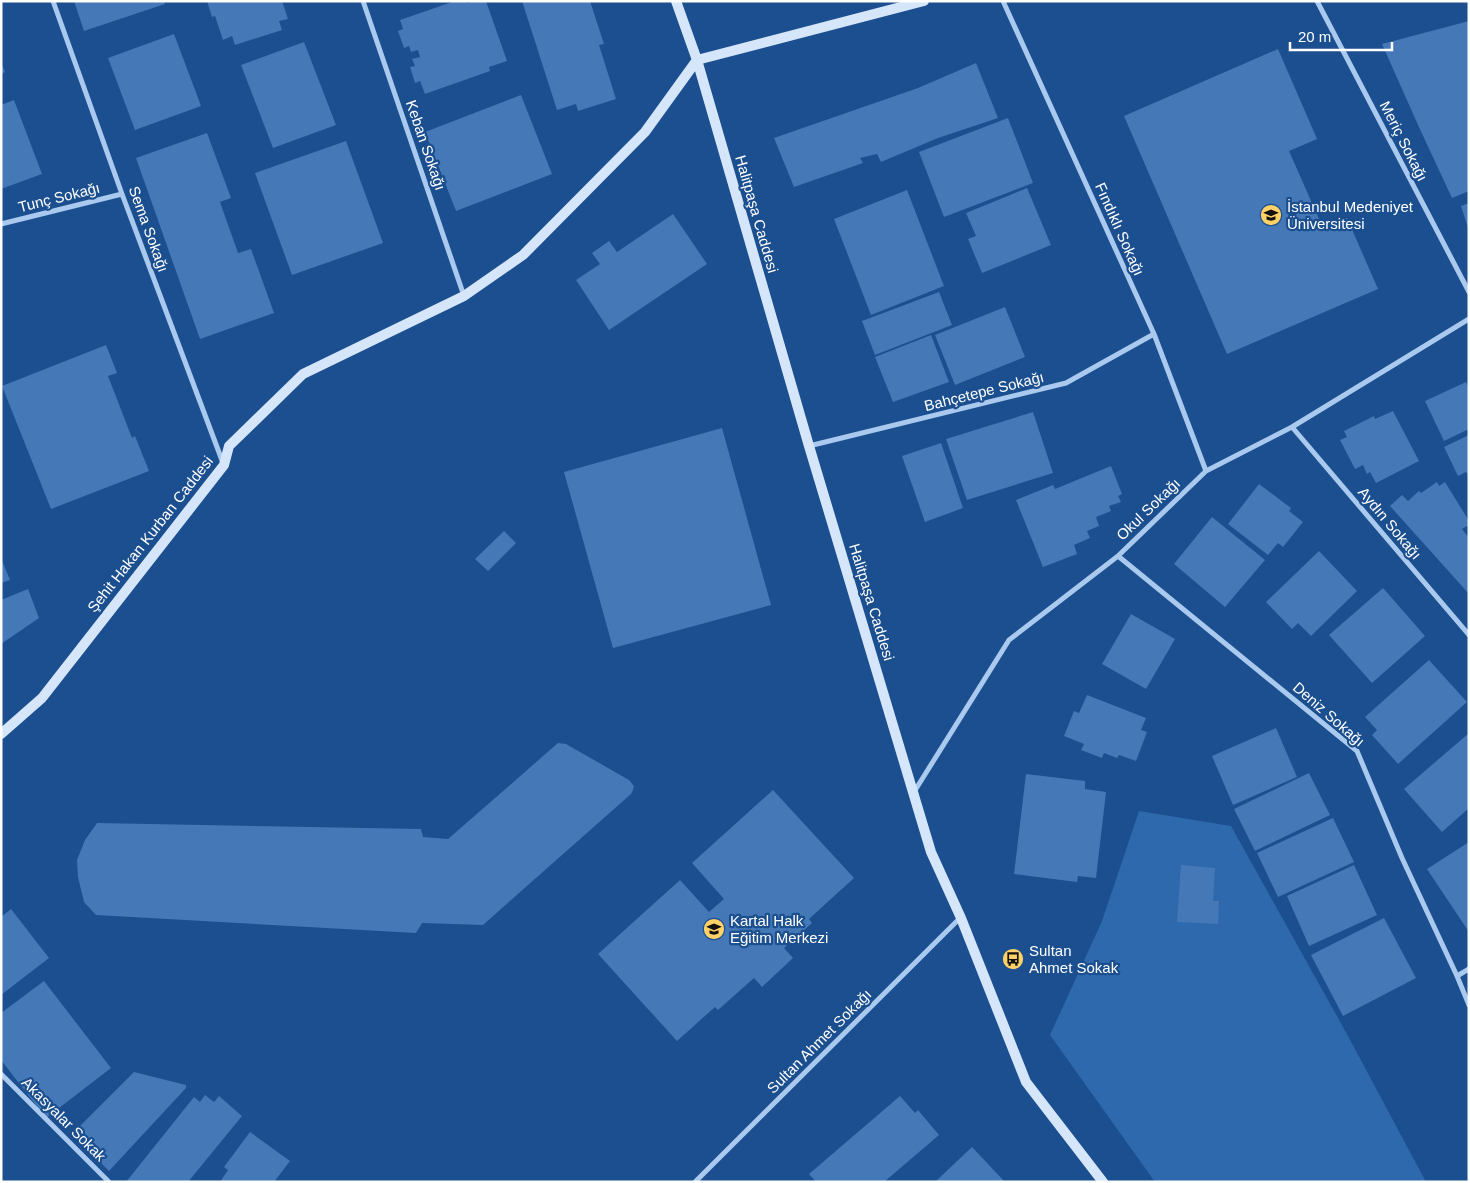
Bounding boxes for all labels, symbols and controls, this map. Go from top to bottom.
scale bar [1290,20,1392,52]
text: 20 m [1298,28,1331,45]
street label: Keban Sokağı [403,98,449,192]
street label: Meriç Sokağı [1377,98,1431,184]
street label: Halitpaşa Caddesi [732,153,782,275]
street label: Tunç Sokağı [16,179,102,215]
street label: Fındıklı Sokağı [1092,180,1148,278]
street label: Sema Sokağı [126,184,172,274]
place label: İstanbul Medeniyet Üniversitesi [1287,198,1414,232]
school or university icon: İstanbul Medeniyet Üniversitesi [1259,203,1283,227]
street label: Bahçetepe Sokağı [922,368,1046,414]
street label: Şehit Hakan Kurban Caddesi [84,453,216,615]
street label: Okul Sokağı [1113,475,1183,543]
street label: Aydın Sokağı [1355,483,1425,563]
street label: Halitpaşa Caddesi [846,541,898,663]
street label: Deniz Sokağı [1290,678,1368,750]
place label: Kartal Halk Eğitim Merkezi [730,912,828,946]
school or university icon: Kartal Halk Eğitim Merkezi [702,917,726,941]
place label: Sultan Ahmet Sokak [1029,942,1119,976]
bus stop icon: Sultan Ahmet Sokak [1001,947,1025,971]
street label: Sultan Ahmet Sokağı [763,985,875,1097]
street label: Akasyalar Sokak [18,1073,110,1165]

